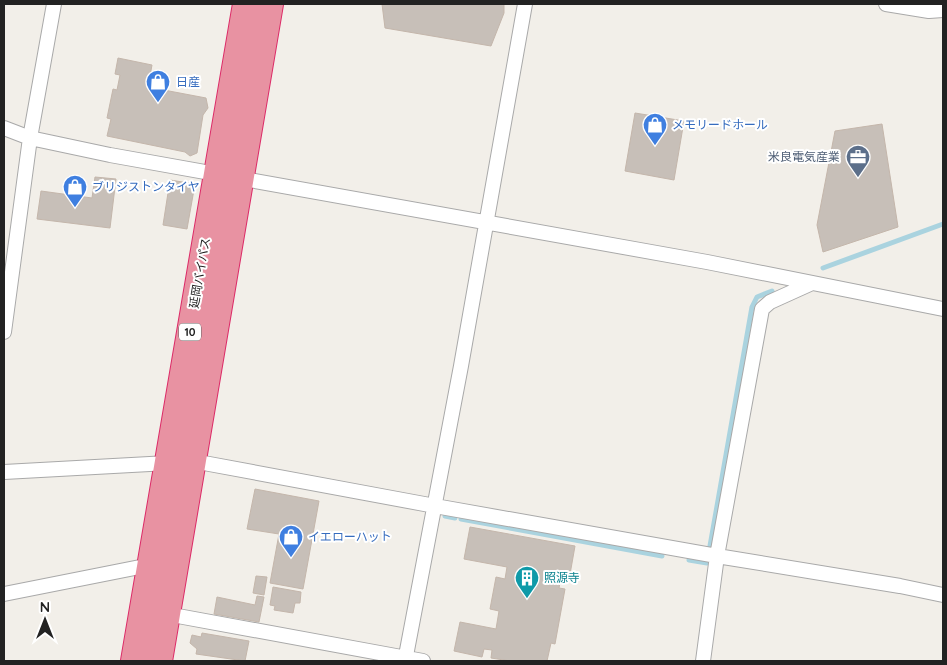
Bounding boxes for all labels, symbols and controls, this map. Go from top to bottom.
shop icon: 日産 [145,69,171,103]
place label: 日産 [176,74,200,89]
shop icon: メモリードホール [642,112,668,146]
place label: メモリードホール [672,117,768,132]
office icon: 米良電気産業 [845,144,871,178]
place label: 米良電気産業 [768,149,840,164]
shop icon: ブリジストンタイヤ [62,174,88,208]
place label: ブリジストンタイヤ [92,179,200,194]
street label: 延岡バイパス [186,236,213,310]
road number: 10 [179,324,201,341]
shop icon: イエローハット [278,524,304,558]
place label: イエローハット [308,529,392,544]
building icon: 照源寺 [514,565,540,599]
place label: 照源寺 [544,570,580,585]
north arrow [20,595,70,645]
text: N [40,598,50,616]

